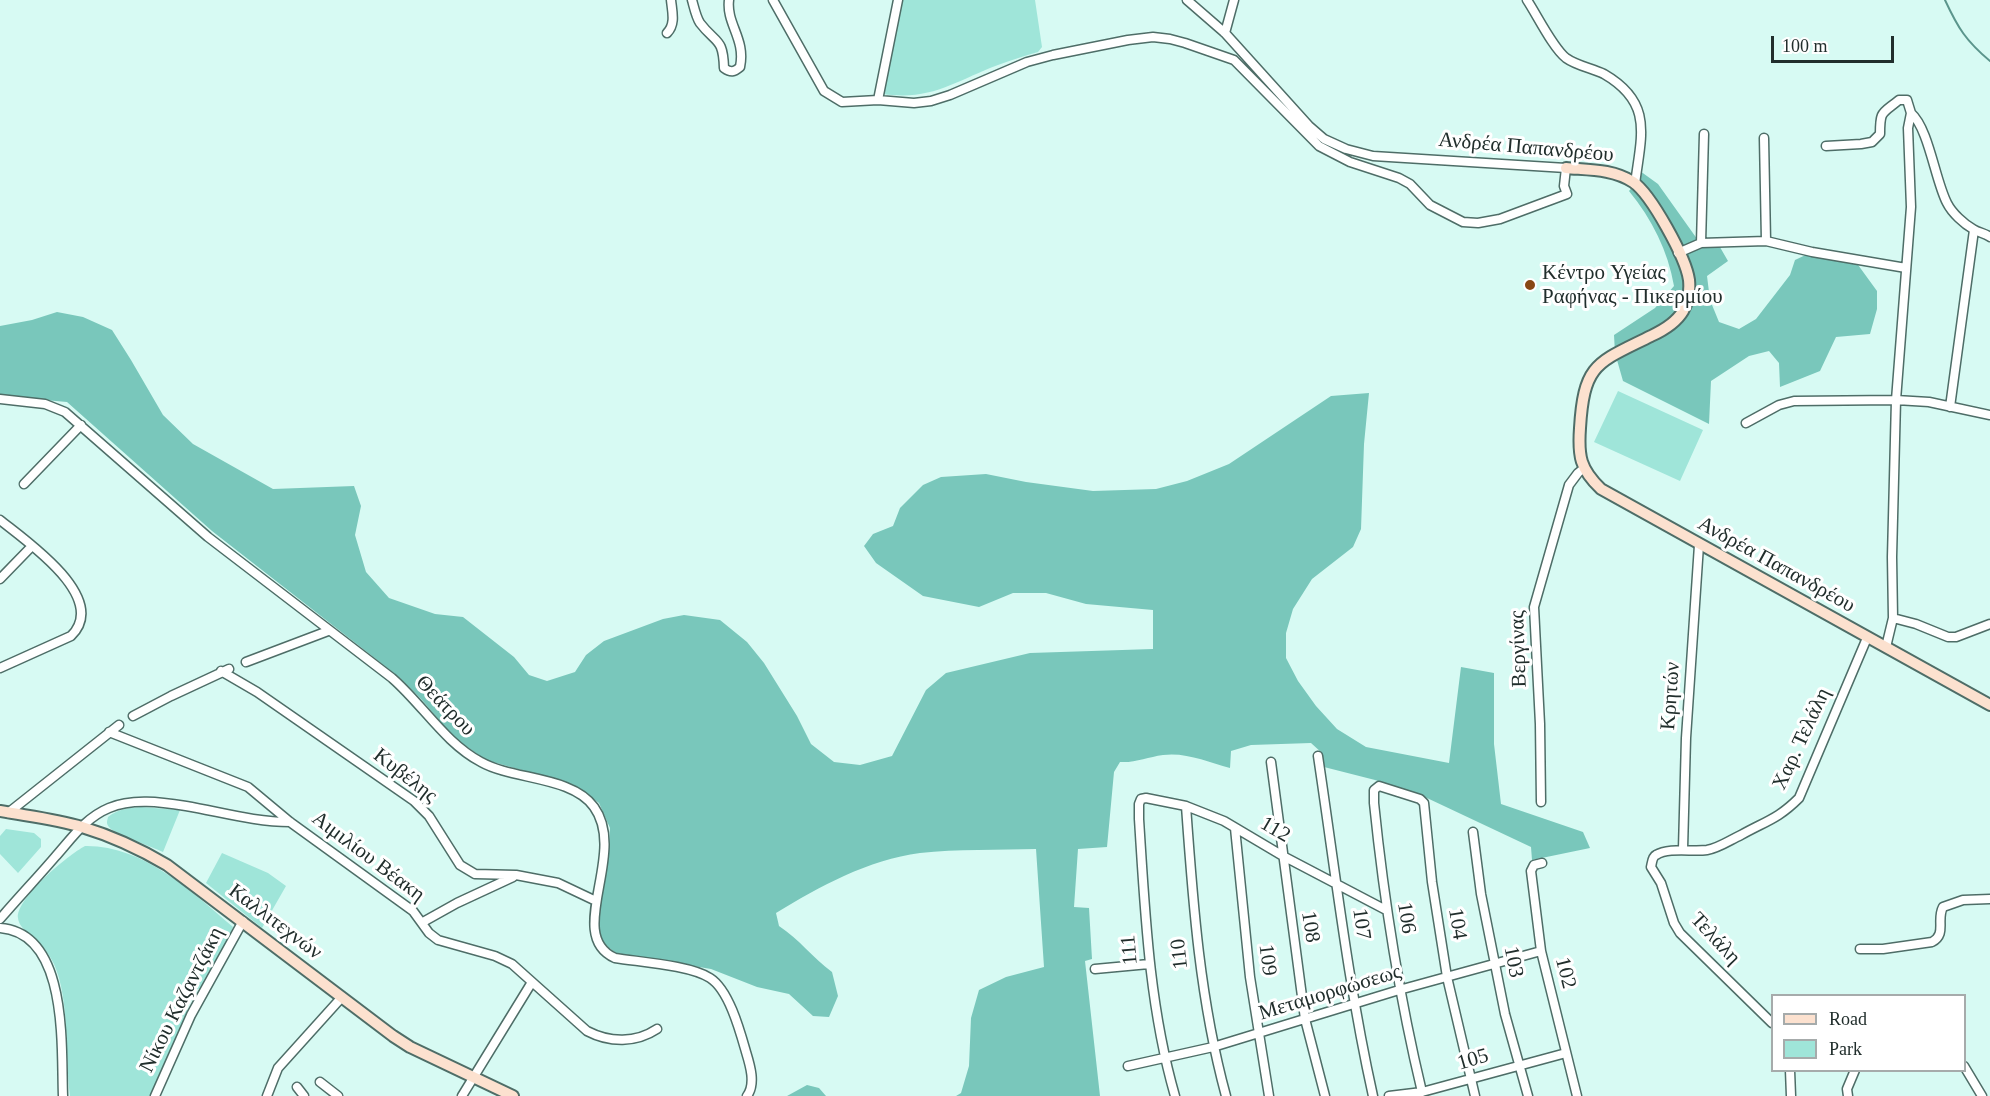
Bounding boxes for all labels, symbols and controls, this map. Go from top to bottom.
scale bar [1774,24,1897,62]
text: 100 m [1782,36,1828,56]
street label: Ανδρέα Παπανδρέου [1437,128,1615,168]
place label: Κέντρο Υγείας Ραφήνας - Πικερμίου [1542,260,1723,310]
marker: Κέντρο Υγείας Ραφήνας - Πικερμίου [1523,278,1537,292]
street label: Ανδρέα Παπανδρέου [1693,511,1859,619]
street label: Βεργίνας [1505,610,1533,688]
street label: Κρητών [1656,661,1686,731]
street label: Θεάτρου [410,670,480,742]
street label: Χαρ. Τελάλη [1767,684,1837,794]
street label: Κυβέλης [368,743,442,809]
street label: Αιμιλίου Βέακη [306,806,430,908]
street label: 112 [1255,811,1295,849]
street label: Καλλιτεχνών [223,879,327,965]
street label: 106 [1391,900,1421,936]
street label: 104 [1442,906,1472,942]
street label: 107 [1346,907,1376,941]
street label: Τελάλη [1685,908,1745,970]
street label: 108 [1295,909,1325,945]
street label: Νίκου Καζαντζάκη [134,923,230,1077]
street label: 111 [1116,934,1144,966]
street label: 110 [1166,937,1194,971]
street label: 109 [1253,943,1281,977]
street label: 103 [1498,944,1528,980]
street label: 102 [1549,955,1581,991]
street label: Μεταμορφώσεως [1256,959,1404,1027]
legend [1771,994,1966,1072]
text: Road [1829,1009,1867,1029]
text: Park [1829,1039,1862,1059]
street label: 105 [1454,1044,1492,1076]

